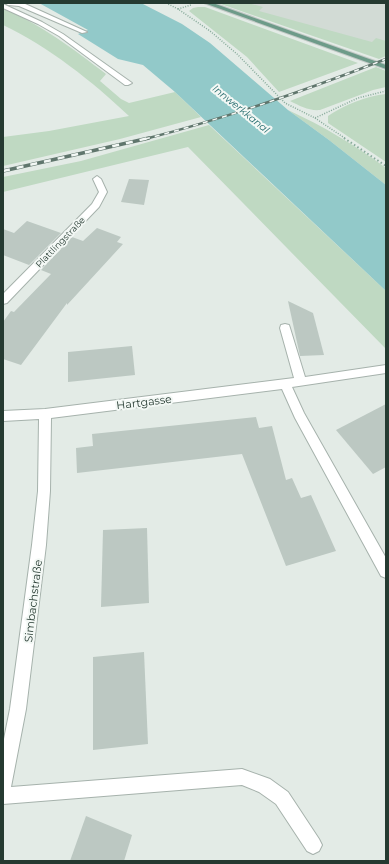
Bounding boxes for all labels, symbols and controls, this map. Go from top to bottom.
water label: Innwerkkanal [210,82,272,136]
street label: Plattlingstraße [33,214,87,270]
street label: Hartgasse [116,392,173,412]
street label: Simbachstraße [21,559,45,643]

